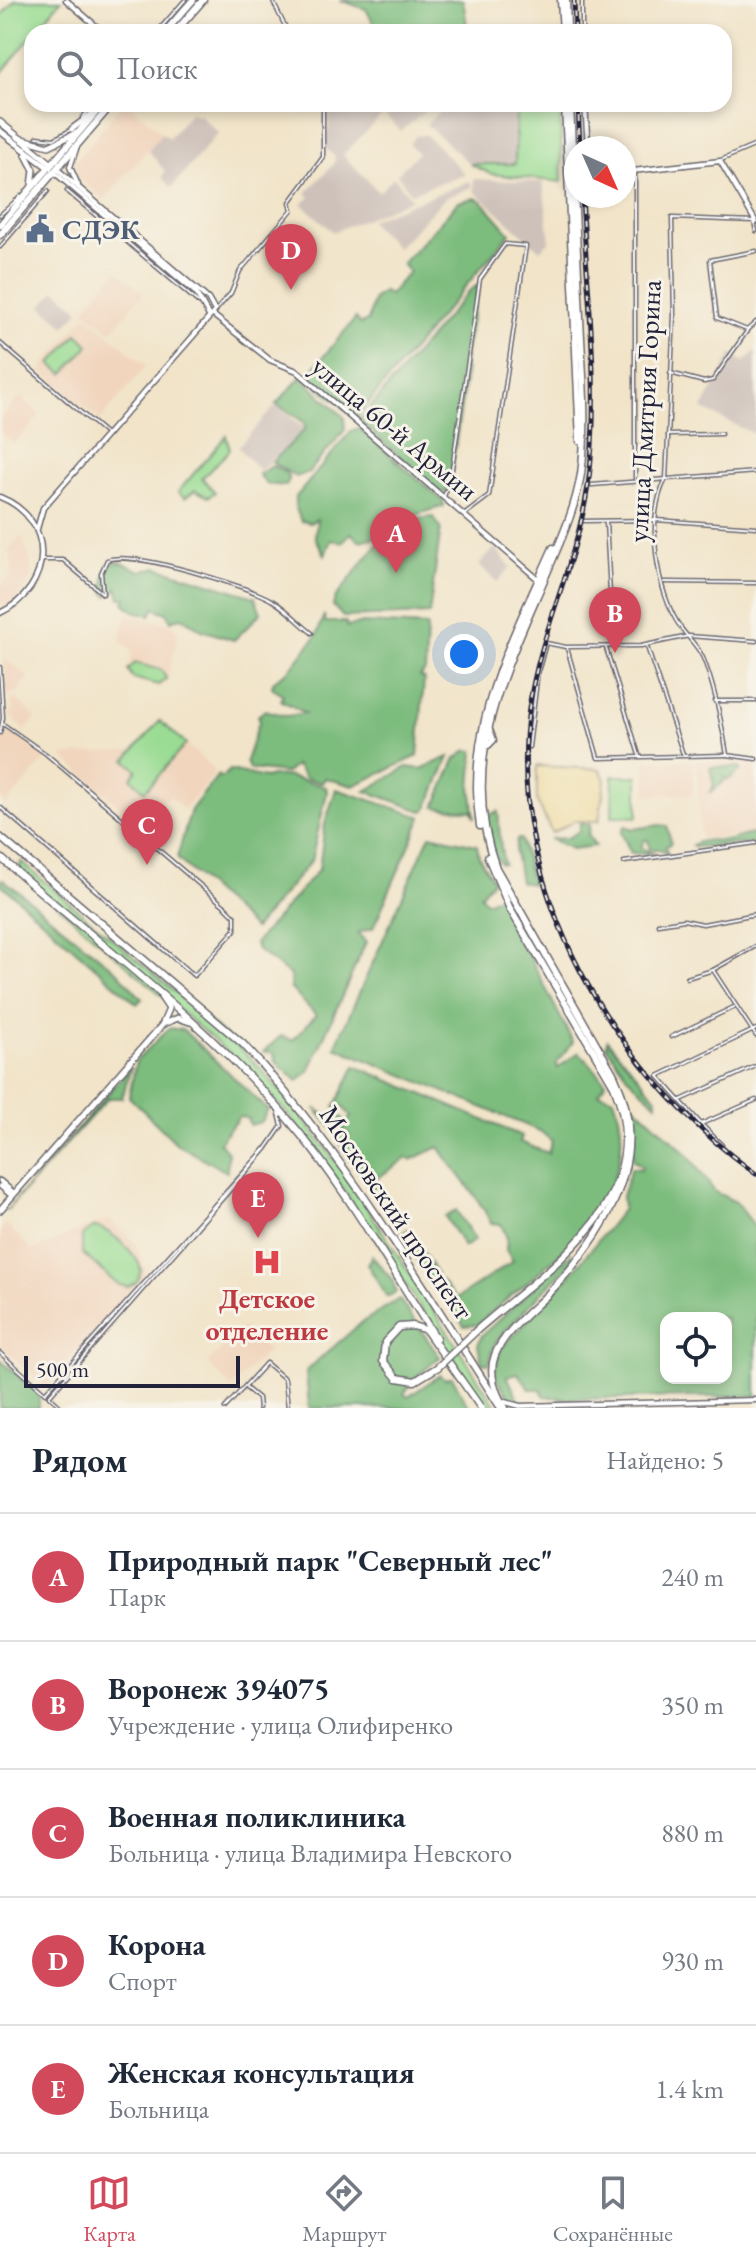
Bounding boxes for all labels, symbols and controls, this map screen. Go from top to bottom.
search box [24,24,732,112]
icon: search [52,46,96,90]
text: Поиск [116,49,198,88]
north arrow [564,136,636,208]
place label: СДЭК [62,211,141,247]
public building icon: СДЭК [25,214,55,244]
pin: D [265,224,317,290]
street label: улица Дмитрия Горина [619,278,669,543]
street label: улица 60-й Армии [304,348,486,508]
pin: A [370,507,422,573]
pin: B [589,587,641,653]
your location [444,634,484,674]
pin: C [121,799,173,865]
street label: Московский проспект [312,1098,482,1326]
pin: E [232,1172,284,1238]
hospital icon: Детское отделение [252,1247,282,1277]
place label: Детское отделение [206,1280,328,1348]
map controls [660,1312,732,1384]
button: locate [660,1312,732,1384]
scale bar [24,1352,240,1388]
text: 500 m [36,1355,89,1384]
text: Рядом [32,1438,127,1482]
text: Найдено: 5 [606,1443,724,1477]
text: Природный парк "Северный лес" [108,1541,553,1580]
text: A [49,1560,67,1594]
text: 240 m [661,1560,724,1594]
text: Парк [108,1580,166,1614]
text: Воронеж 394075 [108,1669,330,1708]
text: B [50,1688,66,1722]
text: 350 m [661,1688,724,1722]
text: Учреждение · улица Олифиренко [108,1708,453,1742]
text: Военная поликлиника [108,1797,406,1836]
text: C [49,1816,67,1850]
text: 880 m [661,1816,724,1850]
text: Больница · улица Владимира Невского [108,1836,512,1870]
text: Корона [108,1925,206,1964]
text: D [48,1944,68,1978]
text: 930 m [661,1944,724,1978]
text: Спорт [108,1964,177,1998]
text: Женская консультация [108,2053,415,2092]
text: E [51,2072,65,2106]
text: 1.4 km [655,2072,724,2106]
text: Больница [108,2092,209,2126]
tab: Карта [83,2171,136,2248]
tab: Маршрут [302,2171,386,2248]
tab: Сохранённые [553,2171,673,2248]

